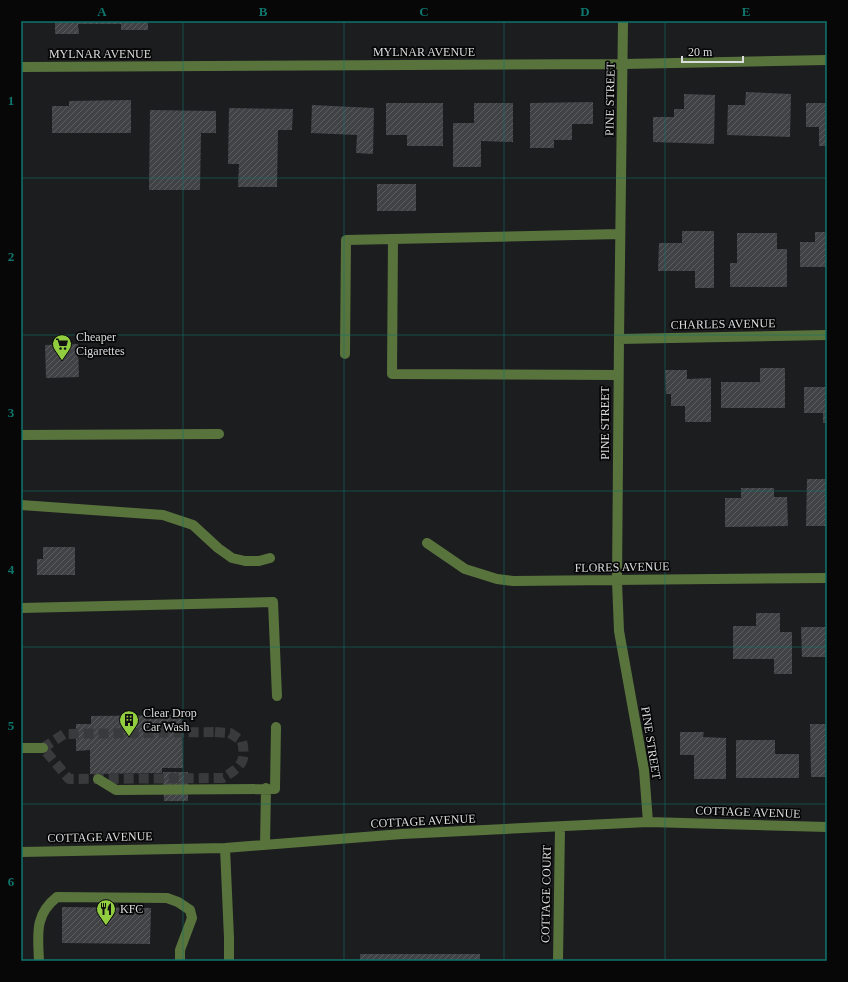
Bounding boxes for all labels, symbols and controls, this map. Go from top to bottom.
text: A [97,4,107,19]
text: B [259,4,268,19]
text: C [419,4,429,19]
text: D [580,4,590,19]
text: E [742,4,750,19]
scale bar [682,38,743,64]
street label: MYLNAR AVENUE [373,45,475,59]
text: 20 m [688,45,713,59]
street label: MYLNAR AVENUE [49,47,151,61]
street label: PINE STREET [602,61,618,136]
text: 1 [8,93,14,108]
text: 2 [8,249,14,264]
street label: CHARLES AVENUE [670,316,776,332]
place label: Cheaper Cigarettes [76,330,125,358]
supermarket icon: Cheaper Cigarettes [51,333,73,361]
street label: PINE STREET [598,386,612,460]
text: 3 [8,405,15,420]
street label: FLORES AVENUE [574,559,670,575]
text: 4 [8,562,15,577]
place label: Clear Drop Car Wash [143,706,197,734]
street label: PINE STREET [638,706,664,781]
building icon: Clear Drop Car Wash [118,709,140,737]
text: 5 [8,718,15,733]
street label: COTTAGE AVENUE [695,803,801,821]
street label: COTTAGE AVENUE [370,811,476,831]
street label: COTTAGE AVENUE [47,829,153,845]
street label: COTTAGE COURT [538,844,554,943]
text: 6 [8,874,15,889]
restaurant icon: KFC [95,898,117,926]
place label: KFC [120,902,143,916]

